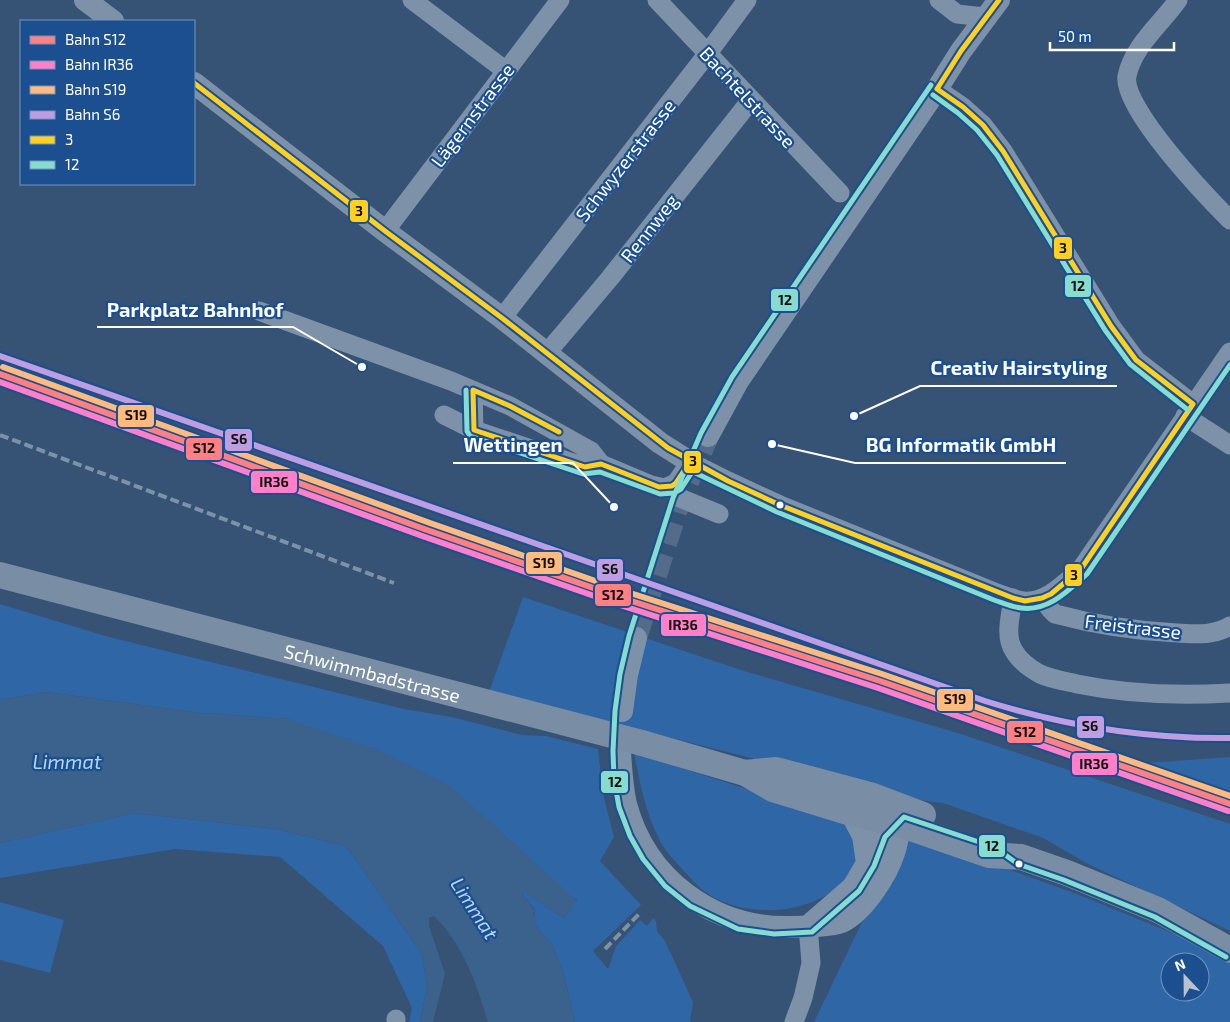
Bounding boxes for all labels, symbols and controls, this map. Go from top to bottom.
legend [20,20,195,185]
scale bar [1050,20,1174,52]
text: 50 m [1058,27,1092,45]
text: Bahn S12 [65,30,126,48]
street label: Bachtelstrasse [695,42,801,152]
text: Bahn IR36 [65,55,133,73]
street label: Lägernstrasse [425,59,519,171]
text: Bahn S19 [65,80,126,98]
street label: Schwyzerstrasse [570,94,680,226]
text: Bahn S6 [65,105,120,123]
text: 3 [65,130,73,148]
text: 12 [65,155,79,173]
street label: Rennweg [615,189,683,267]
line badge: 3 [349,199,369,223]
text: 3 [355,202,363,219]
line badge: 3 [1053,236,1073,260]
text: 3 [1059,239,1067,256]
line badge: 12 [1064,274,1092,298]
text: 12 [1071,277,1085,294]
line badge: 12 [770,288,799,312]
text: 12 [778,291,792,308]
callout: Parkplatz Bahnhof [97,292,293,327]
text: Parkplatz Bahnhof [107,297,284,321]
callout: Creativ Hairstyling [920,351,1117,386]
text: Creativ Hairstyling [931,355,1108,380]
line badge: S19 [117,404,155,428]
text: S19 [125,406,147,423]
line badge: S6 [224,428,253,452]
callout: Wettingen [453,428,573,463]
callout: BG Informatik GmbH [855,428,1066,463]
text: S6 [231,430,247,447]
text: Wettingen [463,432,563,456]
text: BG Informatik GmbH [866,432,1056,456]
line badge: S12 [185,437,223,461]
text: S12 [193,439,215,456]
line badge: 3 [683,450,702,474]
text: 3 [689,452,697,469]
line badge: IR36 [250,470,298,494]
text: IR36 [259,473,289,490]
unlabelled marker [775,500,785,510]
line badge: S19 [525,551,563,575]
text: S19 [533,554,555,571]
line badge: S6 [596,558,624,582]
text: S6 [602,560,618,577]
line badge: 3 [1064,563,1083,587]
text: 3 [1070,566,1078,583]
line badge: S12 [594,583,632,607]
text: S12 [602,586,624,603]
street label: Freistrasse [1084,609,1182,643]
line badge: IR36 [660,613,707,637]
text: IR36 [668,616,698,633]
street label: Schwimmbadstrasse [282,638,463,707]
line badge: S19 [936,688,974,712]
text: S19 [944,690,966,707]
line badge: S6 [1076,715,1105,739]
text: S6 [1082,717,1098,734]
line badge: S12 [1006,720,1044,744]
text: S12 [1014,723,1036,740]
water label: Limmat [33,749,102,773]
line badge: IR36 [1071,752,1118,776]
text: IR36 [1079,755,1109,772]
line badge: 12 [600,770,629,794]
text: 12 [608,773,622,790]
line badge: 12 [978,834,1006,858]
text: 12 [985,837,999,854]
unlabelled marker [1014,859,1024,869]
water label: Limmat [446,873,504,944]
north arrow [1160,952,1210,1002]
text: N [1172,955,1188,974]

